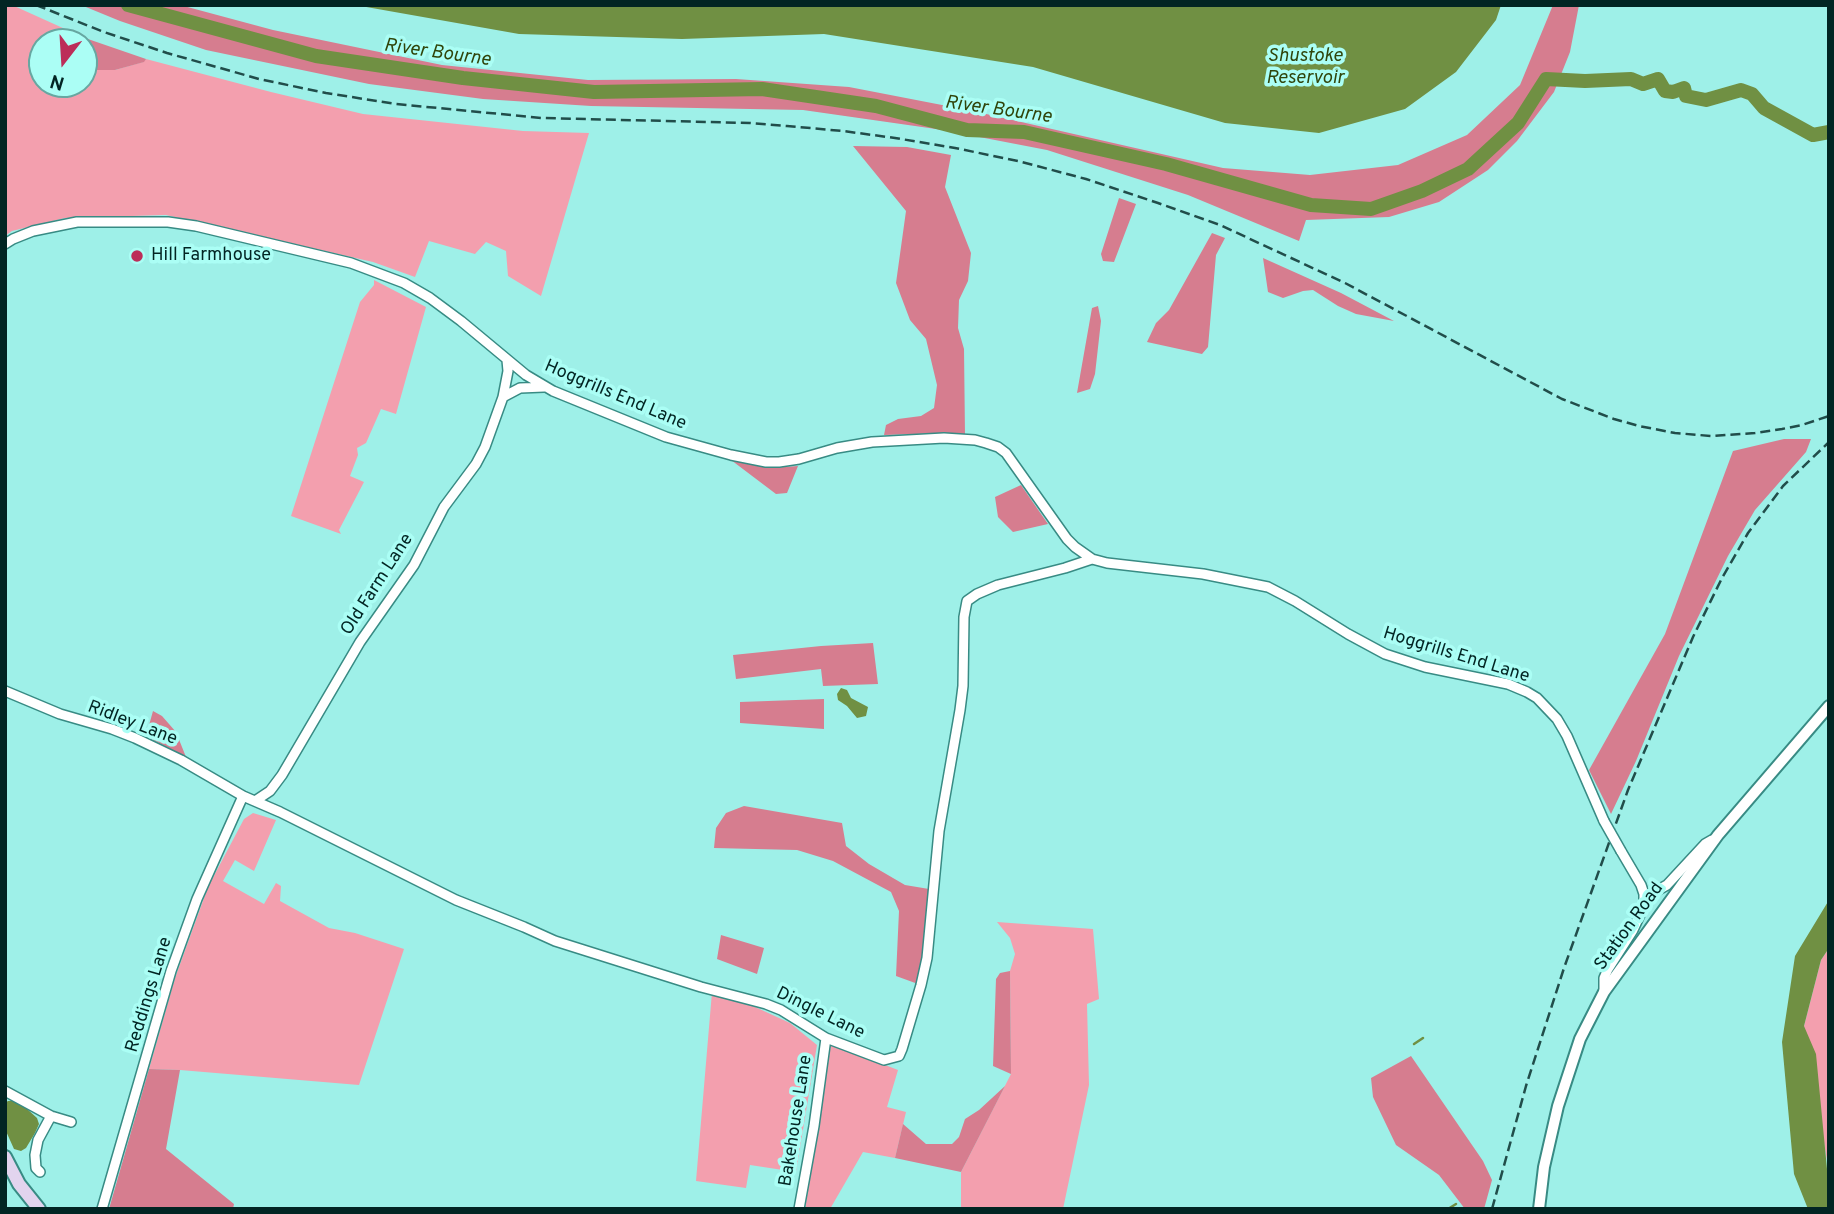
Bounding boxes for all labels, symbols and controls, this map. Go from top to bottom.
north arrow [28,28,98,98]
water label: River Bourne [382,35,492,73]
water label: Shustoke Reservoir [1266,46,1344,90]
text: N [47,68,67,95]
water label: River Bourne [943,92,1053,130]
place label: Hill Farmhouse [151,245,271,267]
marker: Hill Farmhouse [129,248,145,264]
street label: Hoggrills End Lane [541,356,689,436]
street label: Old Farm Lane [337,530,419,640]
street label: Hoggrills End Lane [1380,623,1532,689]
street label: Ridley Lane [84,697,180,751]
street label: Station Road [1591,879,1669,975]
street label: Reddings Lane [122,935,178,1055]
street label: Dingle Lane [772,983,868,1045]
street label: Bakehouse Lane [776,1054,818,1188]

